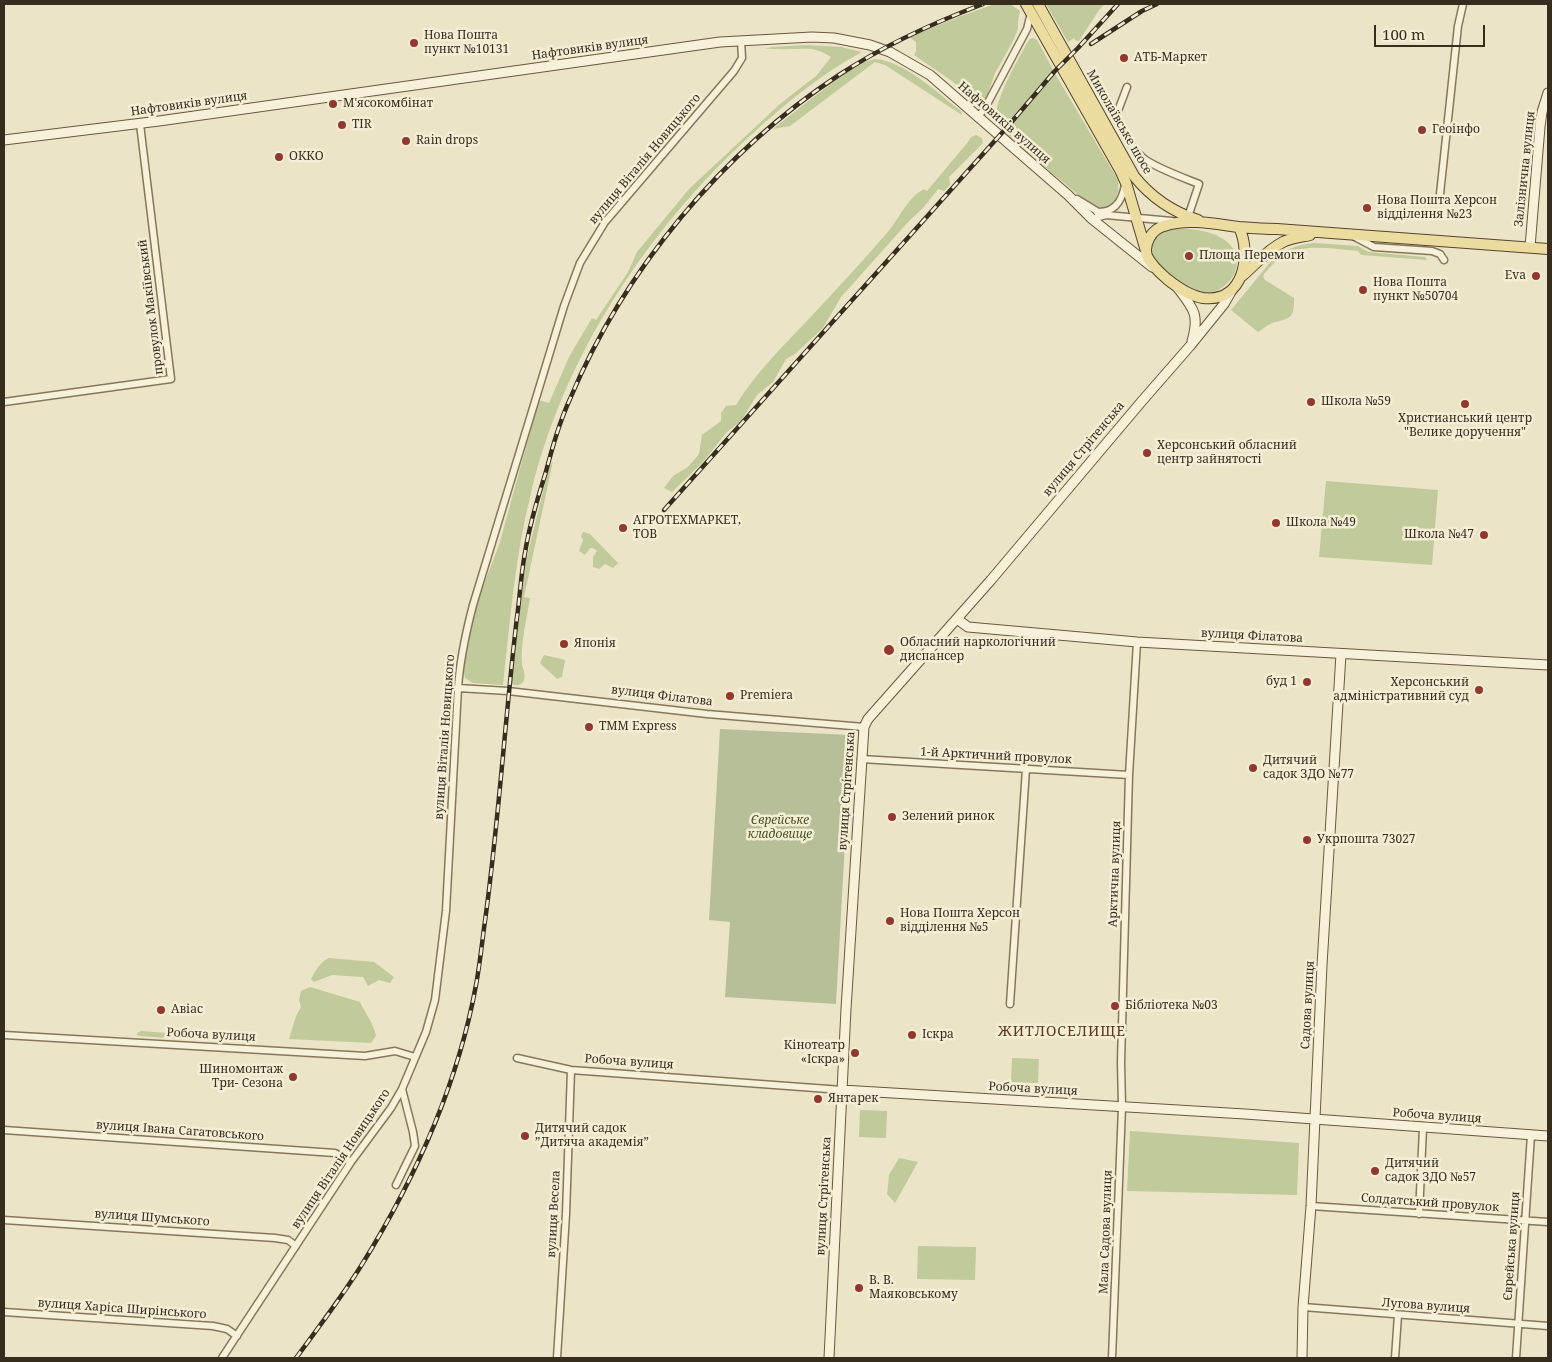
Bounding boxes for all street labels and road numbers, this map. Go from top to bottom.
street label: Нафтовиків вулиця [531,33,649,63]
street label: Миколаївське шосе [1083,67,1155,177]
street label: Нафтовиків вулиця [955,79,1053,167]
street label: Нафтовиків вулиця [130,89,248,119]
street label: вулиця Віталія Новицького [586,91,704,227]
street label: Залізнична вулиця [1512,110,1538,228]
street label: провулок Макіївський [136,238,166,376]
street label: вулиця Стрітенська [1040,399,1128,499]
street label: вулиця Філатова [1201,626,1303,646]
street label: вулиця Віталія Новицького [432,654,458,820]
street label: вулиця Філатова [610,683,714,709]
street label: вулиця Стрітенська [836,731,858,851]
street label: 1-й Арктичний провулок [920,745,1072,767]
street label: Арктична вулиця [1106,820,1124,928]
street label: Садова вулиця [1298,960,1318,1050]
street label: Робоча вулиця [166,1025,256,1045]
street label: Робоча вулиця [584,1052,674,1072]
street label: Робоча вулиця [988,1079,1078,1099]
street label: вулиця Віталія Новицького [289,1086,393,1232]
street label: Робоча вулиця [1392,1106,1482,1126]
street label: вулиця Івана Сагатовського [95,1118,265,1144]
street label: вулиця Стрітенська [814,1136,834,1256]
street label: вулиця Весела [545,1170,563,1258]
street label: Мала Садова вулиця [1097,1170,1115,1294]
street label: Солдатський провулок [1360,1191,1500,1215]
street label: Єврейська вулиця [1501,1191,1523,1301]
street label: вулиця Шумського [94,1207,210,1229]
street label: вулиця Харіса Ширінського [37,1296,207,1322]
street label: Лугова вулиця [1381,1296,1471,1316]

